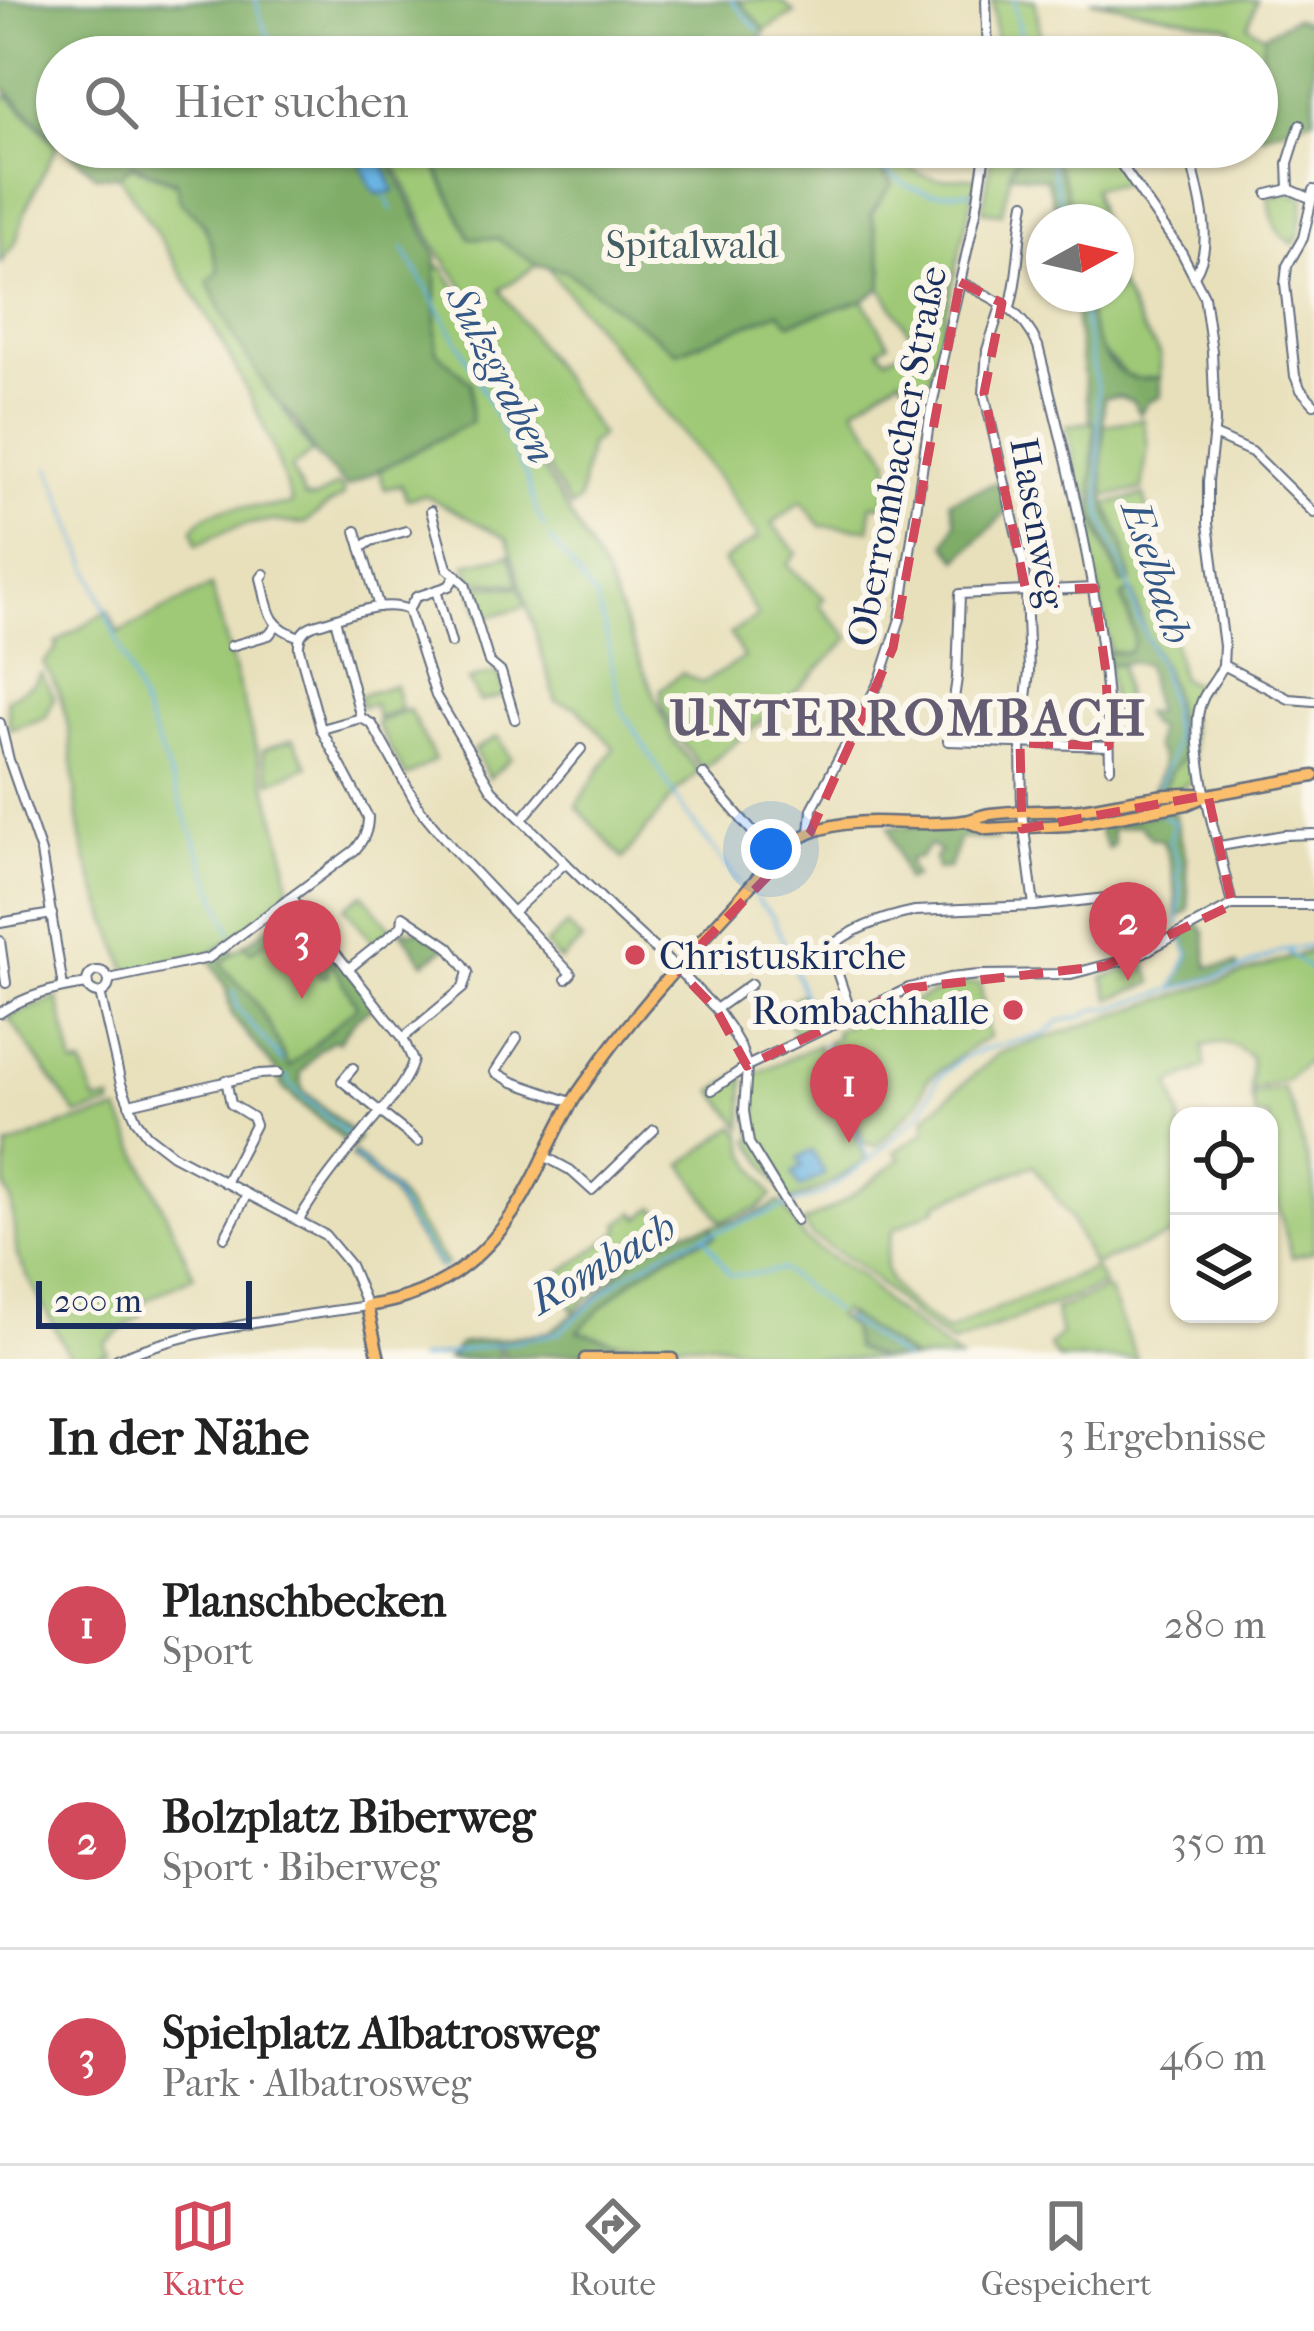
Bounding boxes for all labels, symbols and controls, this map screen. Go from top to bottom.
search box [36,36,1278,168]
icon: search [78,69,144,135]
text: Hier suchen [174,76,409,129]
north arrow [1026,204,1134,312]
park label: Spitalwald [605,222,779,268]
street label: Oberrombacher Straße [838,262,956,650]
water label: Sulzgraben [435,277,566,472]
street label: Hasenweg [1000,434,1076,613]
water label: Eselbach [1110,492,1203,650]
district label: UNTERROMBACH [670,688,1148,748]
your location [741,819,801,879]
pin: 2 [1089,882,1167,981]
pin: 3 [263,900,341,999]
place label: Christuskirche [659,933,906,979]
marker: Christuskirche [622,942,648,968]
place label: Rombachhalle [751,988,989,1034]
marker: Rombachhalle [1000,997,1026,1023]
pin: 1 [810,1044,888,1143]
map controls [1170,1107,1278,1323]
button: locate [1170,1107,1278,1215]
water label: Rombach [519,1202,684,1326]
button: layers [1170,1215,1278,1323]
scale bar [36,1275,252,1328]
text: 200 m [54,1282,142,1321]
text: In der Nähe [48,1407,309,1467]
text: 3 Ergebnisse [1059,1414,1266,1460]
text: Planschbecken [162,1575,446,1628]
text: 1 [80,1602,94,1648]
text: 280 m [1164,1602,1266,1648]
text: Sport [162,1628,254,1674]
text: Bolzplatz Biberweg [162,1791,535,1844]
text: 2 [77,1818,97,1864]
text: 350 m [1171,1818,1266,1864]
text: Sport · Biberweg [162,1844,440,1890]
text: Spielplatz Albatrosweg [162,2007,599,2060]
text: 3 [79,2034,95,2080]
text: 460 m [1160,2034,1266,2080]
text: Park · Albatrosweg [162,2060,471,2106]
tab: Karte [162,2193,244,2304]
tab: Route [569,2193,656,2304]
tab: Gespeichert [981,2193,1152,2304]

